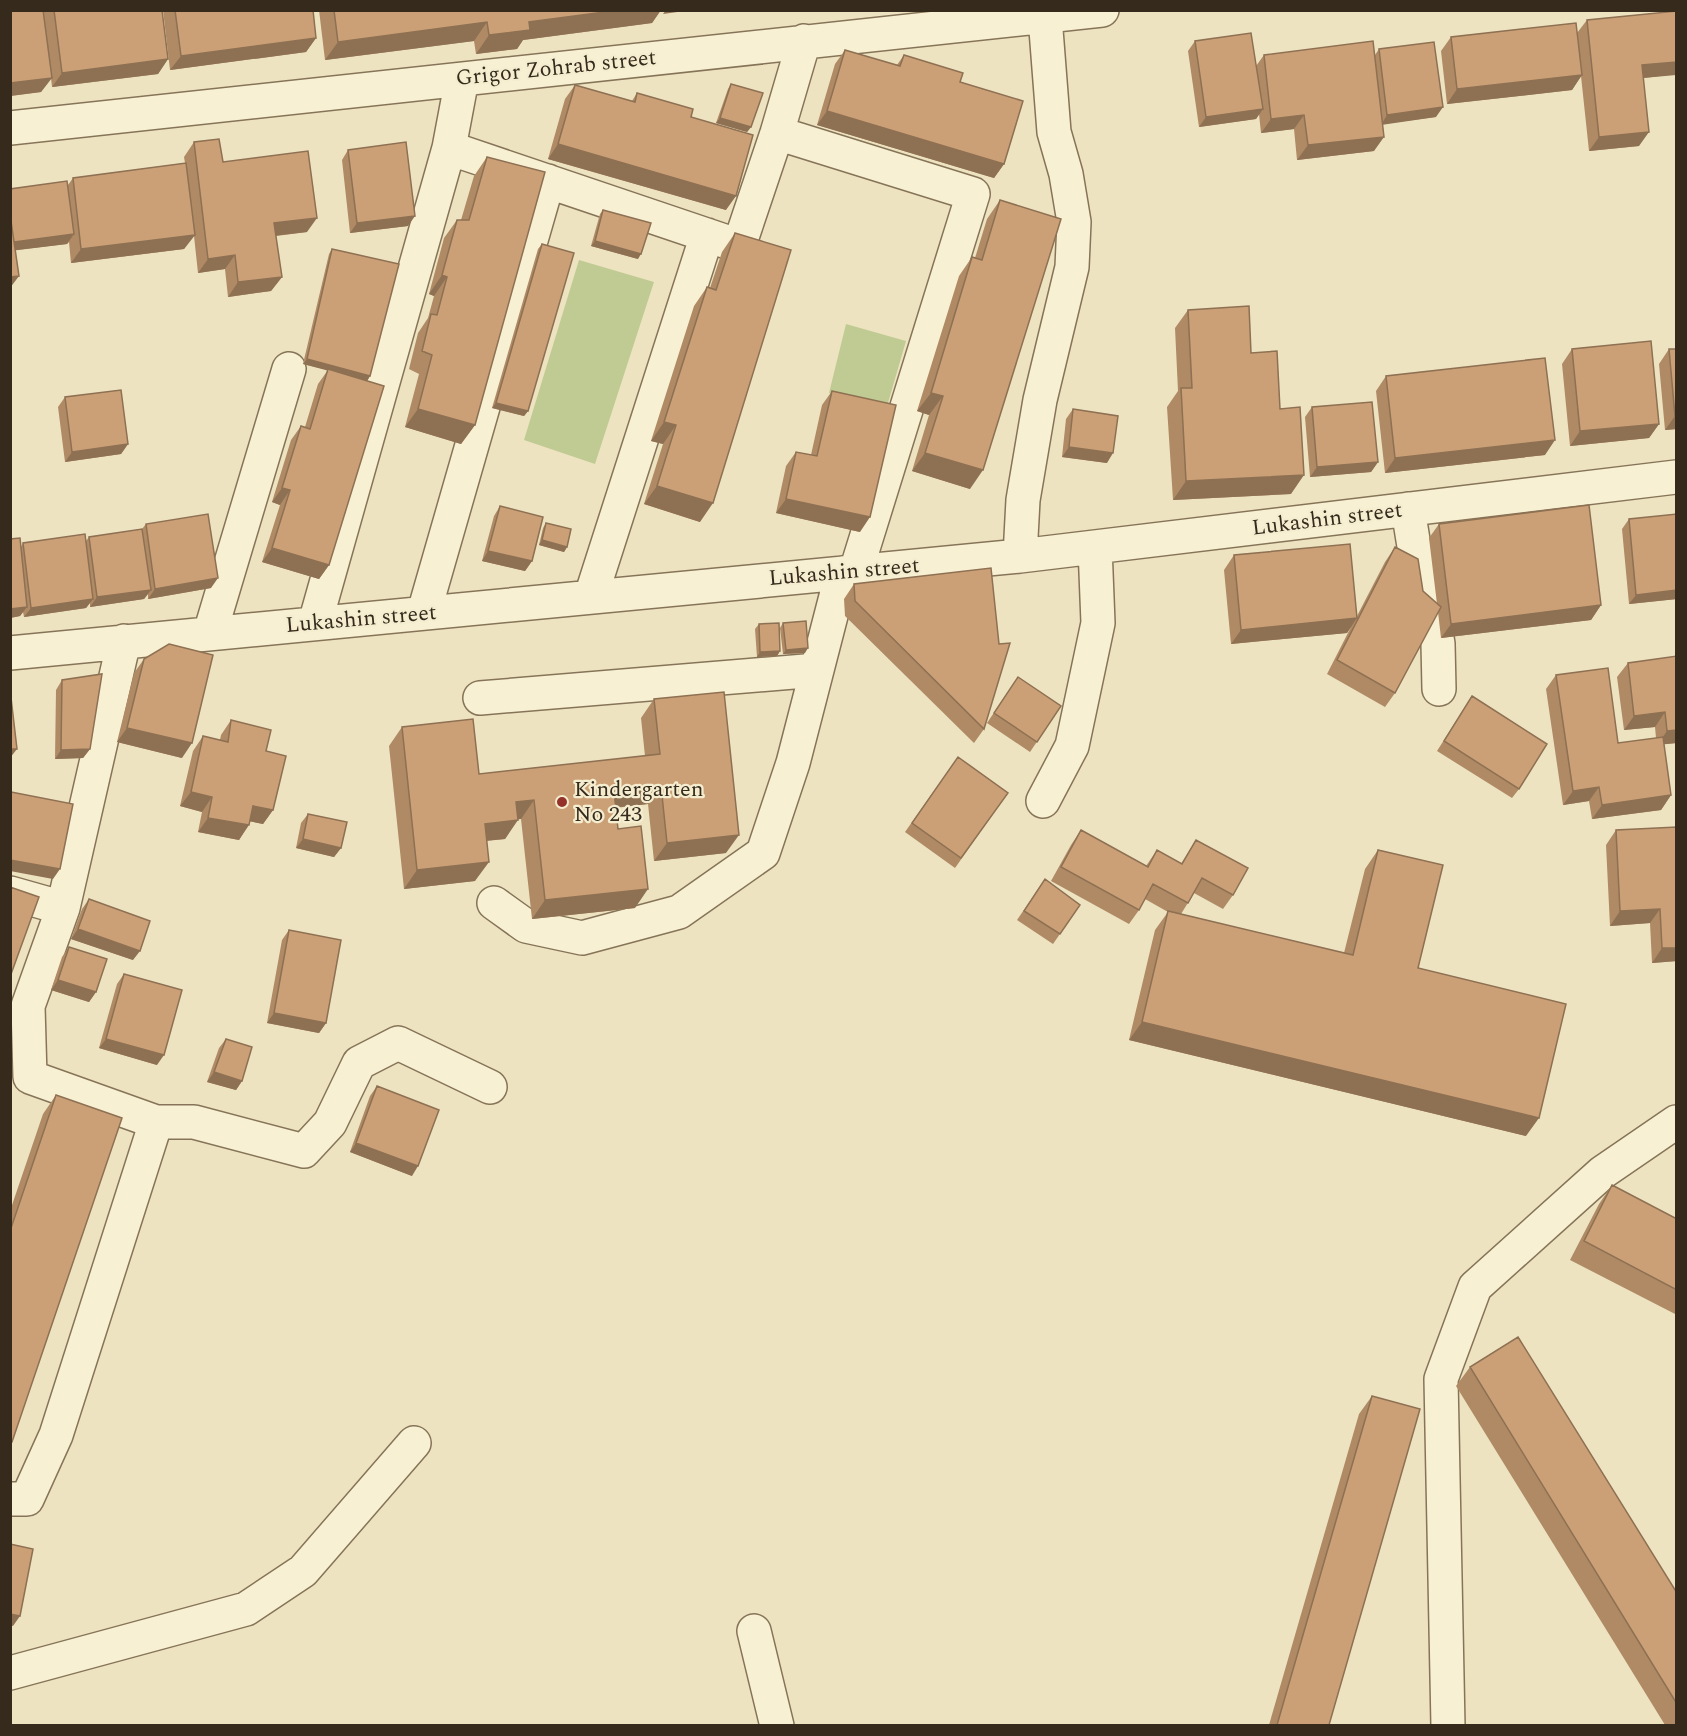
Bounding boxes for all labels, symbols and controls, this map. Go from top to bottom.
street label: Grigor Zohrab street [454,41,658,95]
street label: Lukashin street [1250,493,1404,545]
street label: Lukashin street [767,549,921,595]
street label: Lukashin street [284,596,438,642]
place label: Kindergarten No 243 [574,773,704,831]
marker: Kindergarten No 243 [555,795,569,809]

